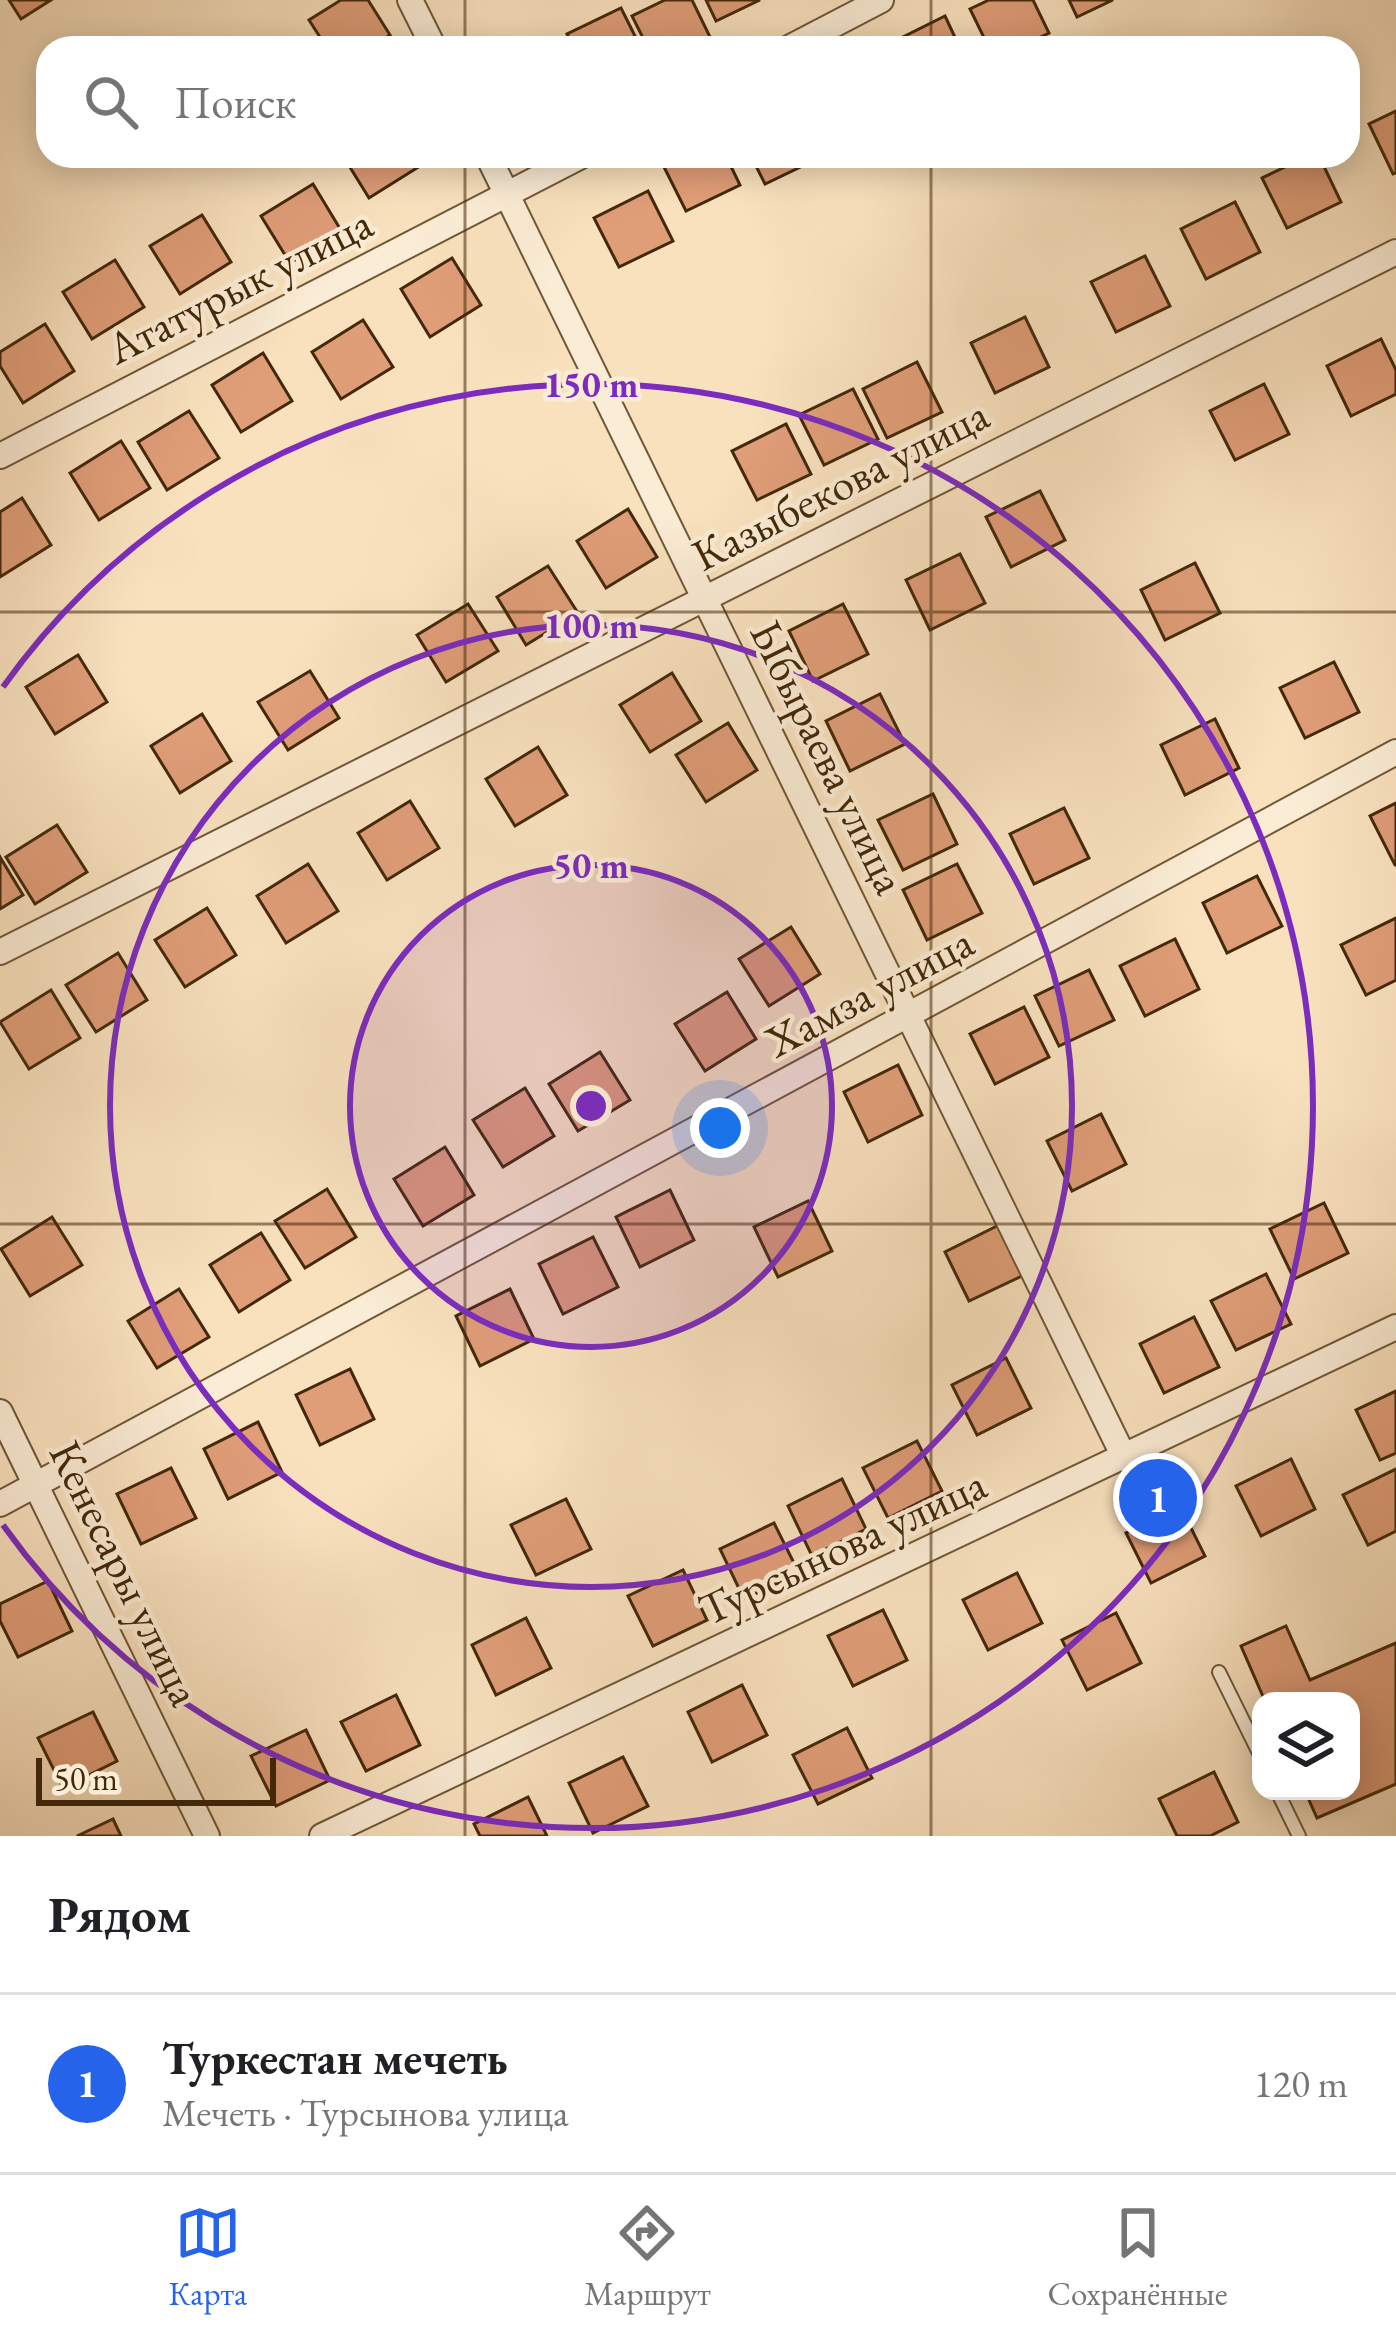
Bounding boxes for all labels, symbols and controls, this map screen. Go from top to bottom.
search box [36,36,1360,168]
icon: search [78,69,144,135]
text: Поиск [174,73,296,131]
street label: Ататурык улица [95,193,382,377]
text: 150 m [544,361,638,408]
street label: Казыбекова улица [682,384,998,584]
text: 100 m [544,602,638,649]
street label: Ыбыраева улица [738,611,920,903]
text: 50 m [553,842,629,889]
street label: Хамза улица [754,912,983,1070]
centre of rings [570,1085,612,1127]
your location [690,1098,750,1158]
street label: Кенесары улица [37,1431,215,1715]
pin: 1 [1119,1453,1197,1543]
street label: Турсынова улица [689,1454,995,1638]
map controls [1252,1692,1360,1800]
button: layers [1252,1692,1360,1800]
scale bar [36,1752,276,1805]
text: 50 m [54,1757,118,1800]
text: Рядом [48,1881,191,1947]
text: Туркестан мечеть [162,2029,508,2087]
text: 1 [77,2058,97,2109]
text: 120 m [1254,2058,1348,2109]
text: Мечеть · Турсынова улица [162,2087,569,2138]
tab: Карта [168,2200,247,2315]
tab: Маршрут [584,2200,711,2315]
tab: Сохранённые [1048,2200,1228,2315]

